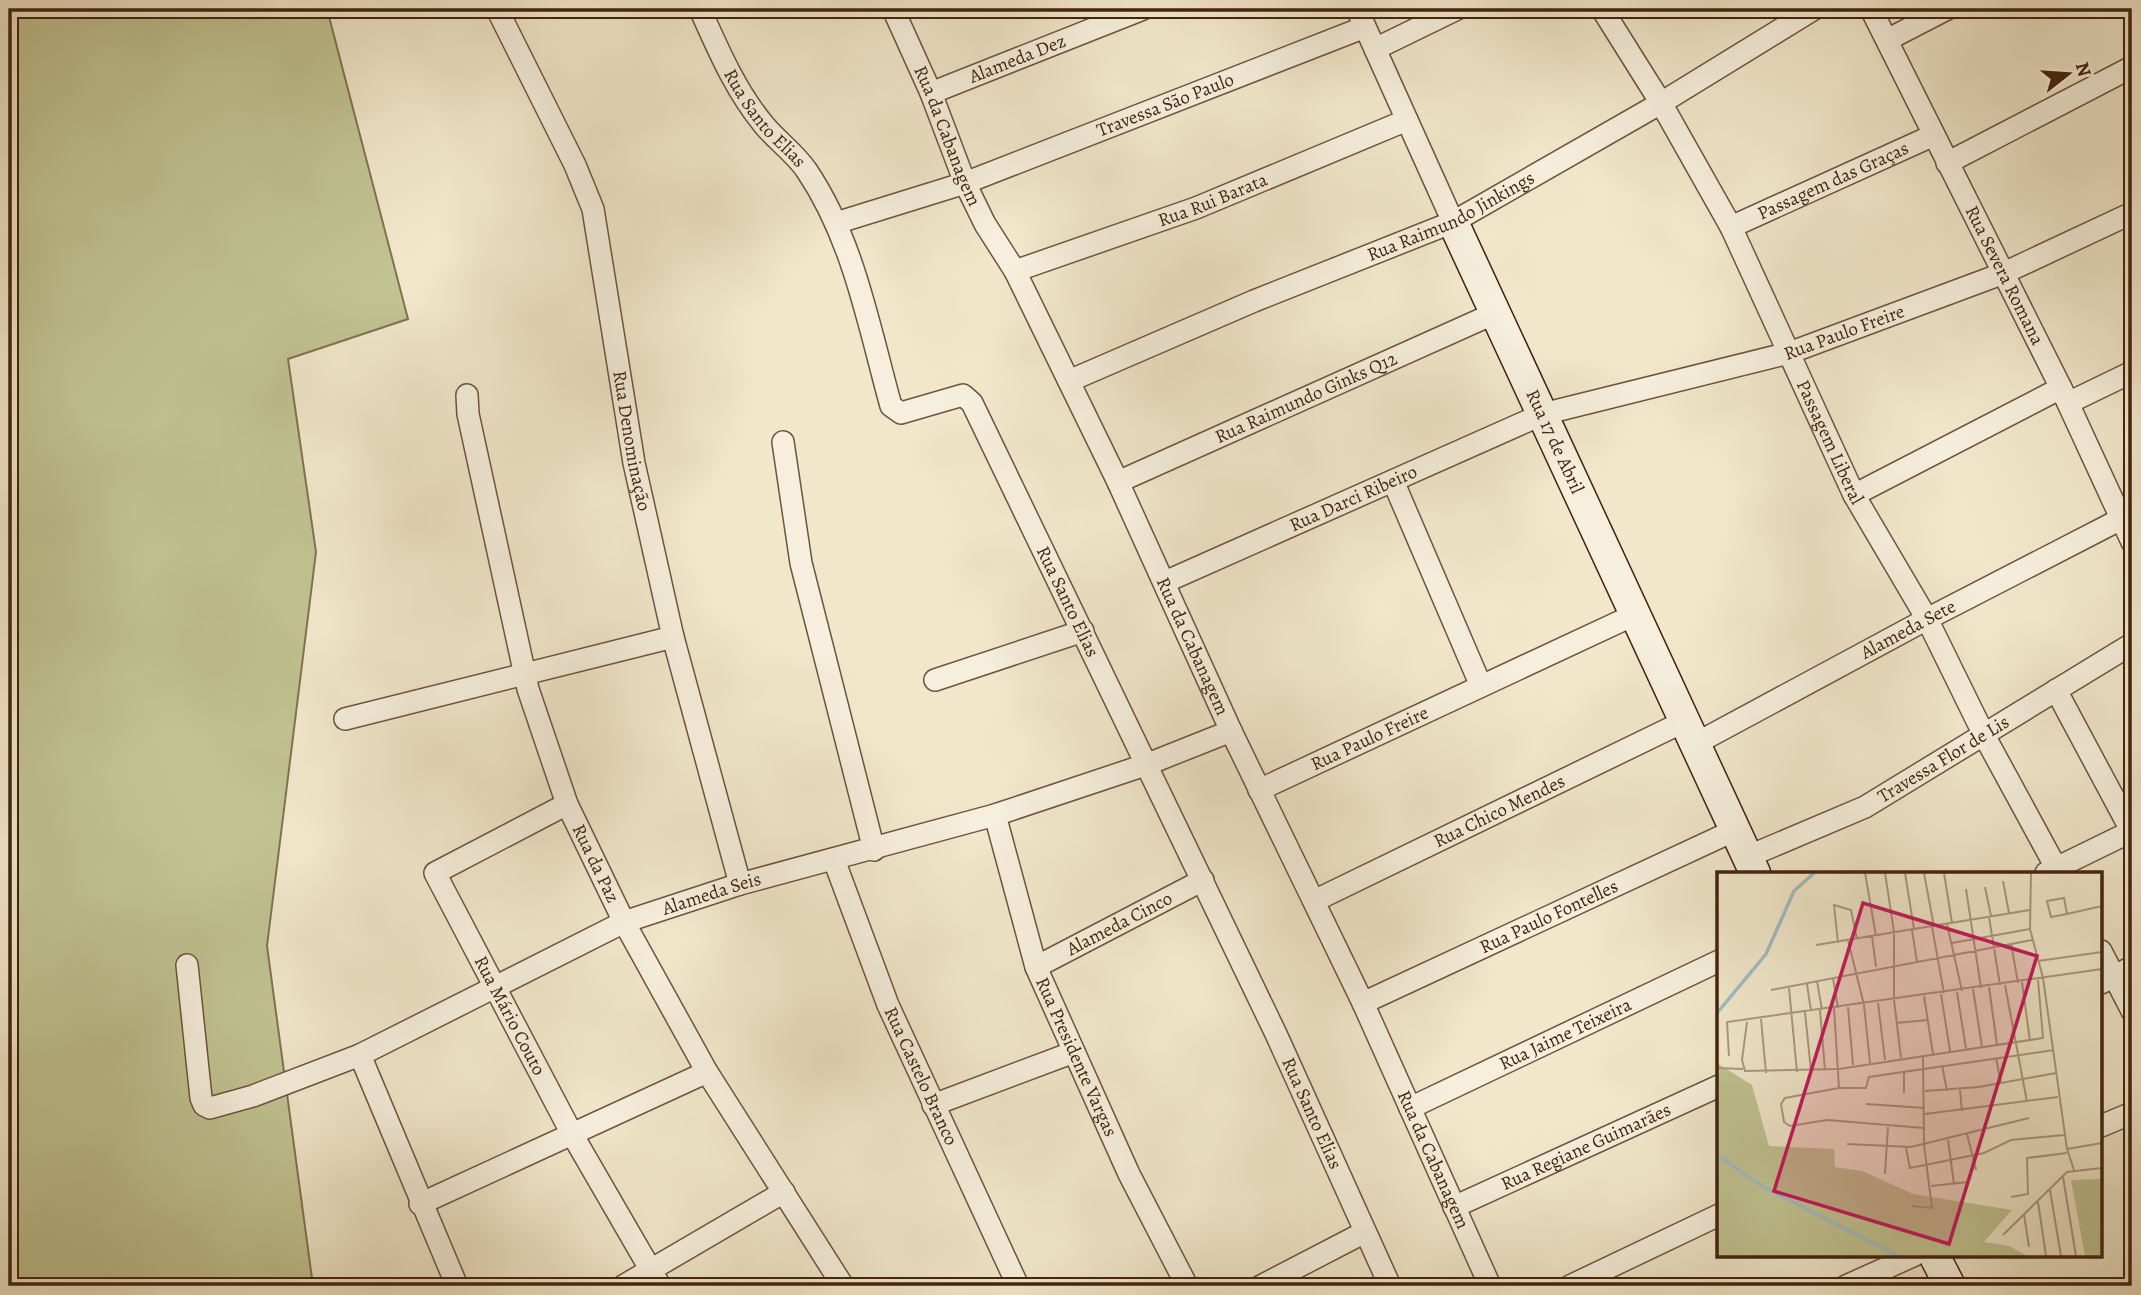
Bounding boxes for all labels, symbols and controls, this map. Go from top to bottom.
street label: Alameda Dez [964,28,1070,90]
north arrow [2032,38,2102,108]
text: N [2069,59,2098,80]
street label: Rua da Cabanagem [907,61,987,211]
street label: Rua Santo Elias [717,64,812,173]
street label: Travessa São Paulo [1093,66,1238,143]
street label: Passagem das Graças [1753,135,1913,226]
street label: Rua Raimundo Jinkings [1363,165,1539,268]
street label: Rua Rui Barata [1154,167,1271,233]
street label: Rua Severa Romana [1959,201,2051,350]
street label: Rua Paulo Freire [1780,298,1908,367]
street label: Rua Raimundo Ginks Q12 [1211,346,1401,450]
street label: Rua Denominação [606,369,657,514]
street label: Passagem Liberal [1790,376,1870,510]
street label: Rua 17 de Abril [1519,385,1590,498]
street label: Rua Darci Ribeiro [1285,459,1421,538]
street label: Rua Santo Elias [1030,542,1105,661]
street label: Rua da Cabanagem [1150,573,1235,720]
street label: Alameda Sete [1855,593,1960,666]
street label: Rua Paulo Freire [1307,700,1433,777]
street label: Travessa Flor de Lis [1873,709,2014,809]
street label: Rua Chico Mendes [1429,768,1570,854]
street label: Rua da Paz [566,820,626,907]
street label: Alameda Seis [658,866,764,922]
inset map [1717,872,2102,1256]
street label: Rua Paulo Fontelles [1475,873,1622,960]
street label: Alameda Cinco [1061,885,1177,962]
street label: Rua Mário Couto [468,951,552,1080]
street label: Rua Presidente Vargas [1029,973,1124,1141]
street label: Rua Jaime Teixeira [1495,991,1636,1077]
street label: Rua Castelo Branco [878,1003,964,1149]
street label: Rua Santo Elias [1275,1053,1348,1173]
street label: Rua da Cabanagem [1391,1086,1476,1233]
street label: Rua Regiane Guimarães [1497,1097,1675,1197]

